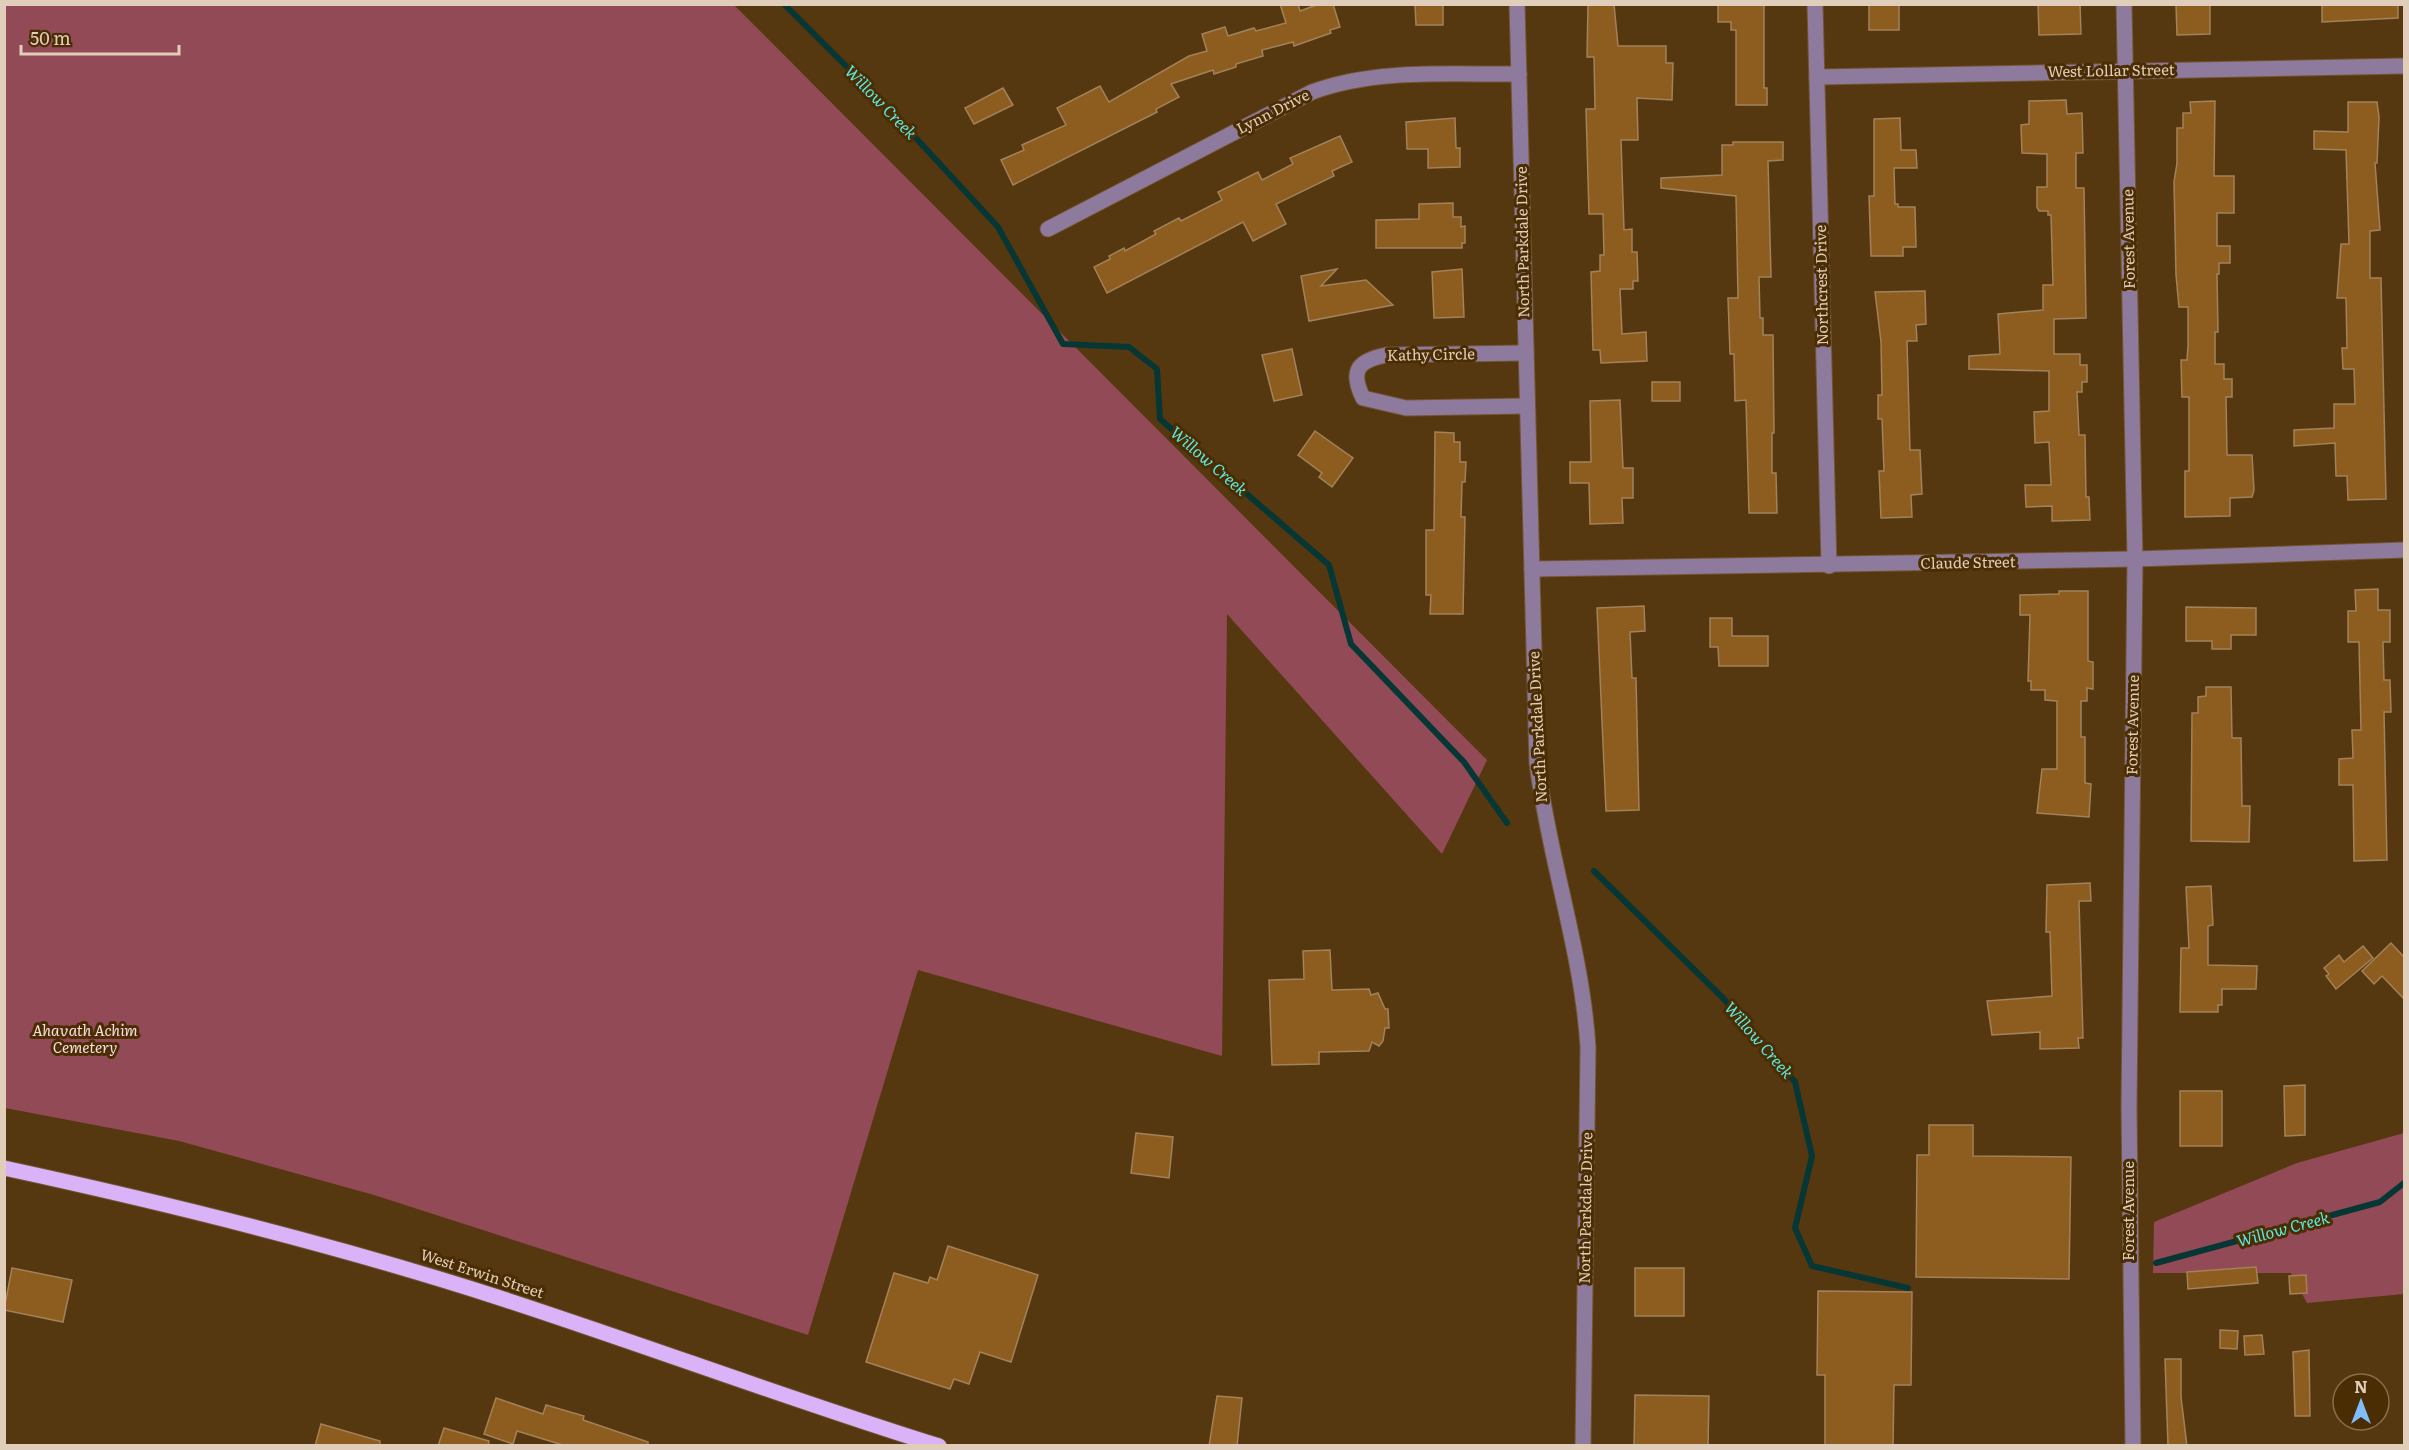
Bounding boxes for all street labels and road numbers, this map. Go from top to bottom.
street label: West Lollar Street [2047,57,2175,82]
street label: Lynn Drive [1232,82,1313,139]
street label: North Parkdale Drive [1509,166,1534,318]
street label: Forest Avenue [2115,189,2140,289]
street label: Northcrest Drive [1808,224,1833,345]
street label: Kathy Circle [1387,341,1475,366]
street label: Claude Street [1920,549,2016,574]
street label: North Parkdale Drive [1521,651,1552,803]
street label: Forest Avenue [2119,675,2144,775]
street label: North Parkdale Drive [1572,1132,1597,1284]
street label: Forest Avenue [2116,1161,2139,1261]
street label: West Erwin Street [418,1242,547,1303]

